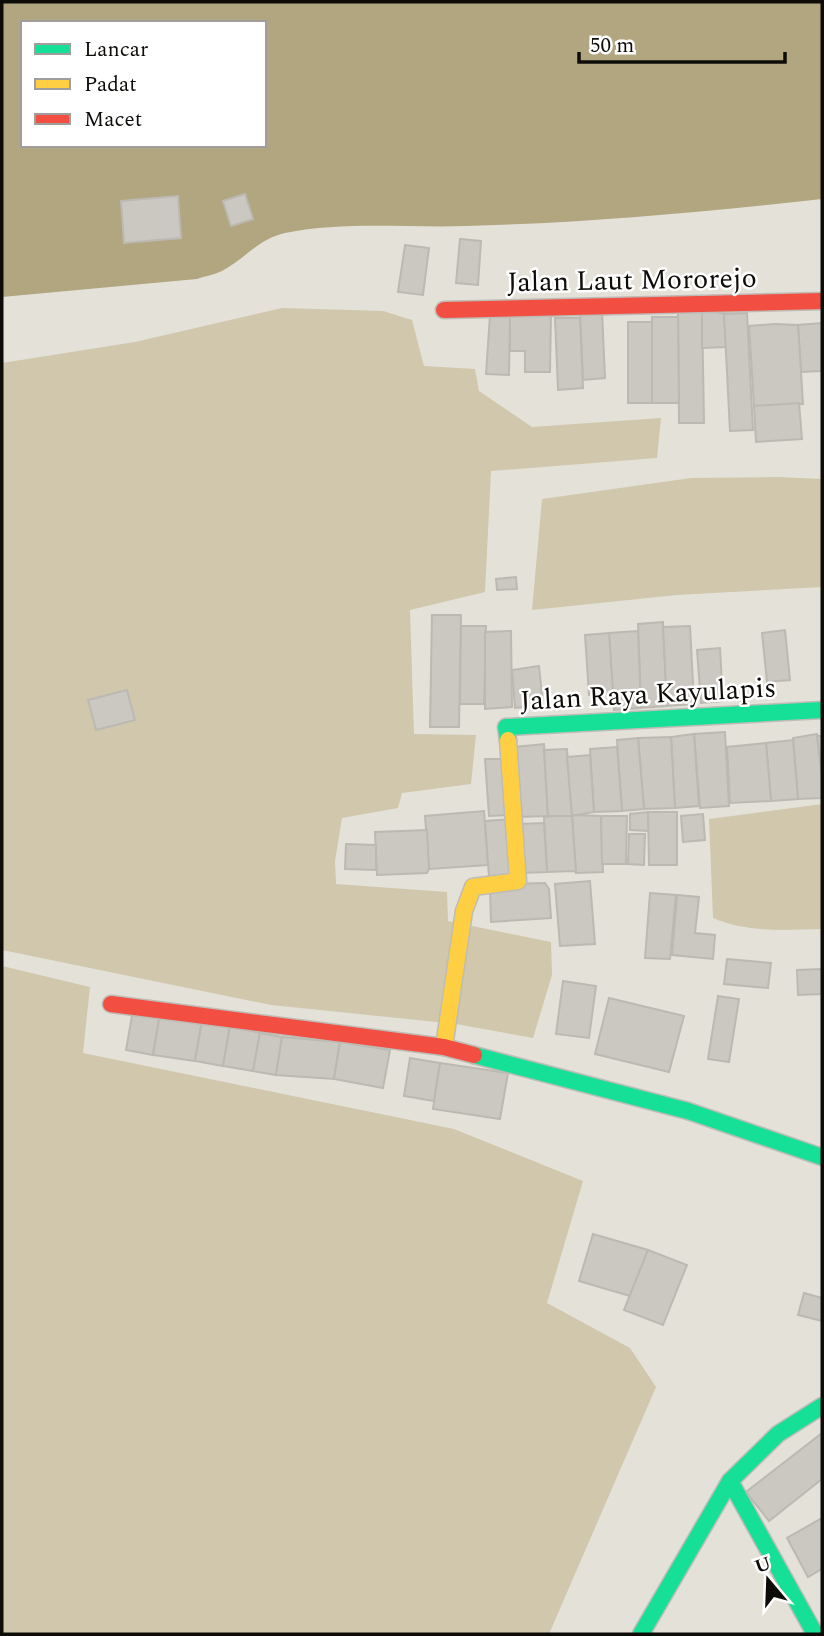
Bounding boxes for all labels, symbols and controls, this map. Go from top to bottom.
legend [21,21,266,147]
scale bar [579,21,786,65]
text: 50 m [590,30,634,62]
text: Lancar [84,34,148,66]
text: Padat [84,69,137,101]
text: Macet [84,104,142,136]
street label: Jalan Laut Mororejo [507,257,757,304]
street label: Jalan Raya Kayulapis [519,666,777,723]
north arrow [733,1545,803,1615]
text: U [751,1549,775,1582]

